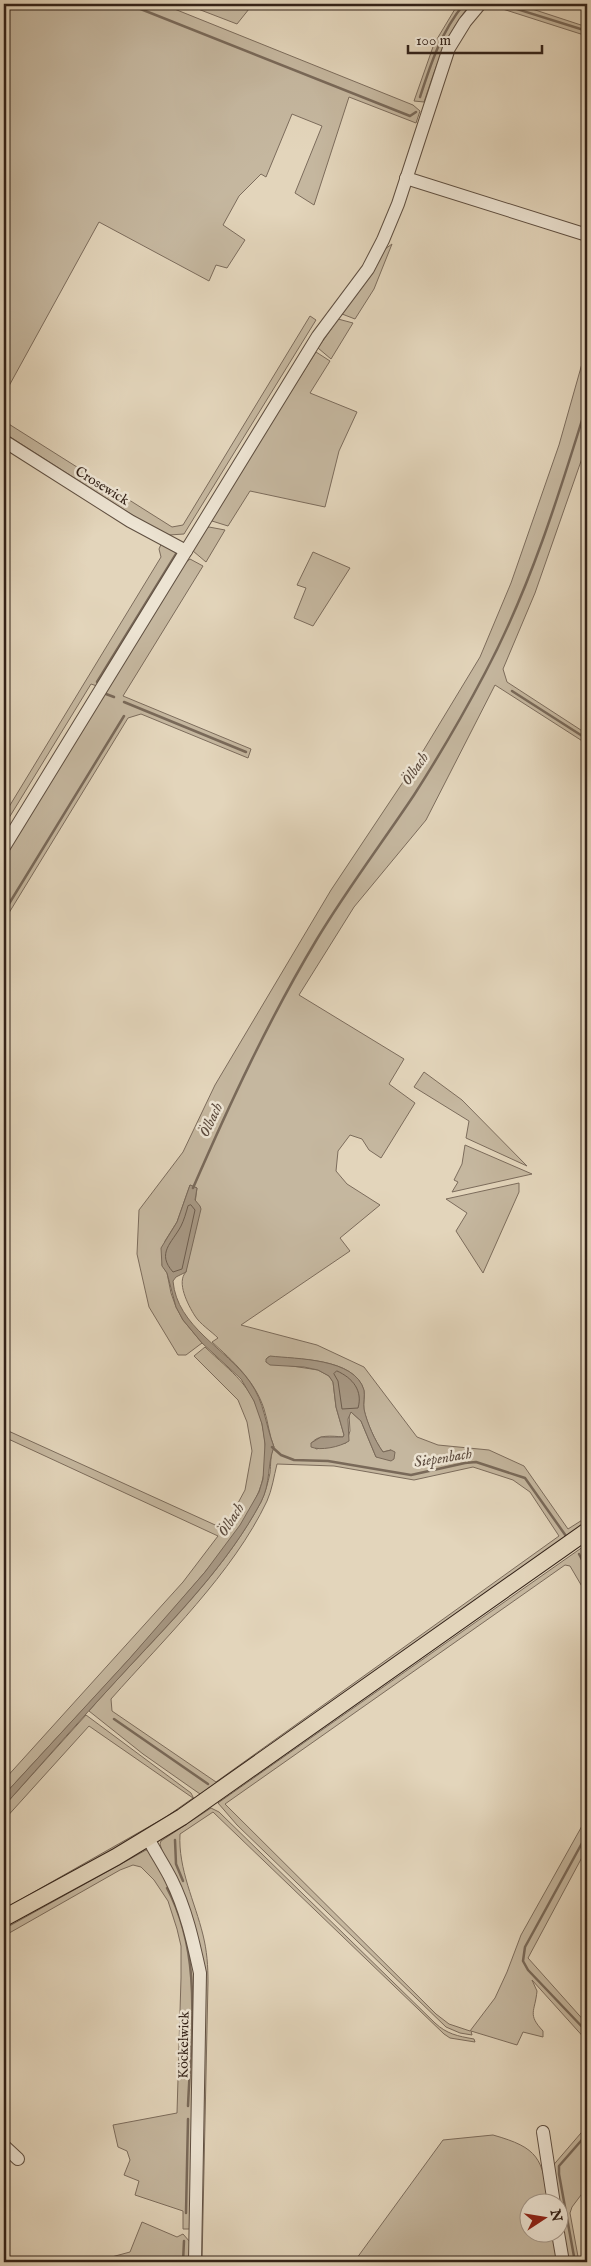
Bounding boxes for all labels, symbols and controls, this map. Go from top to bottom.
scale bar [408,22,542,54]
text: 100 m [416,31,452,50]
street label: Crosewick [72,462,133,510]
water label: Ölbach [397,748,433,789]
water label: Ölbach [195,1099,227,1140]
water label: Siepenbach [413,1444,474,1472]
water label: Ölbach [213,1499,249,1540]
street label: Köckelwick [174,2011,194,2079]
north arrow [518,2194,568,2244]
text: N [545,2207,566,2223]

